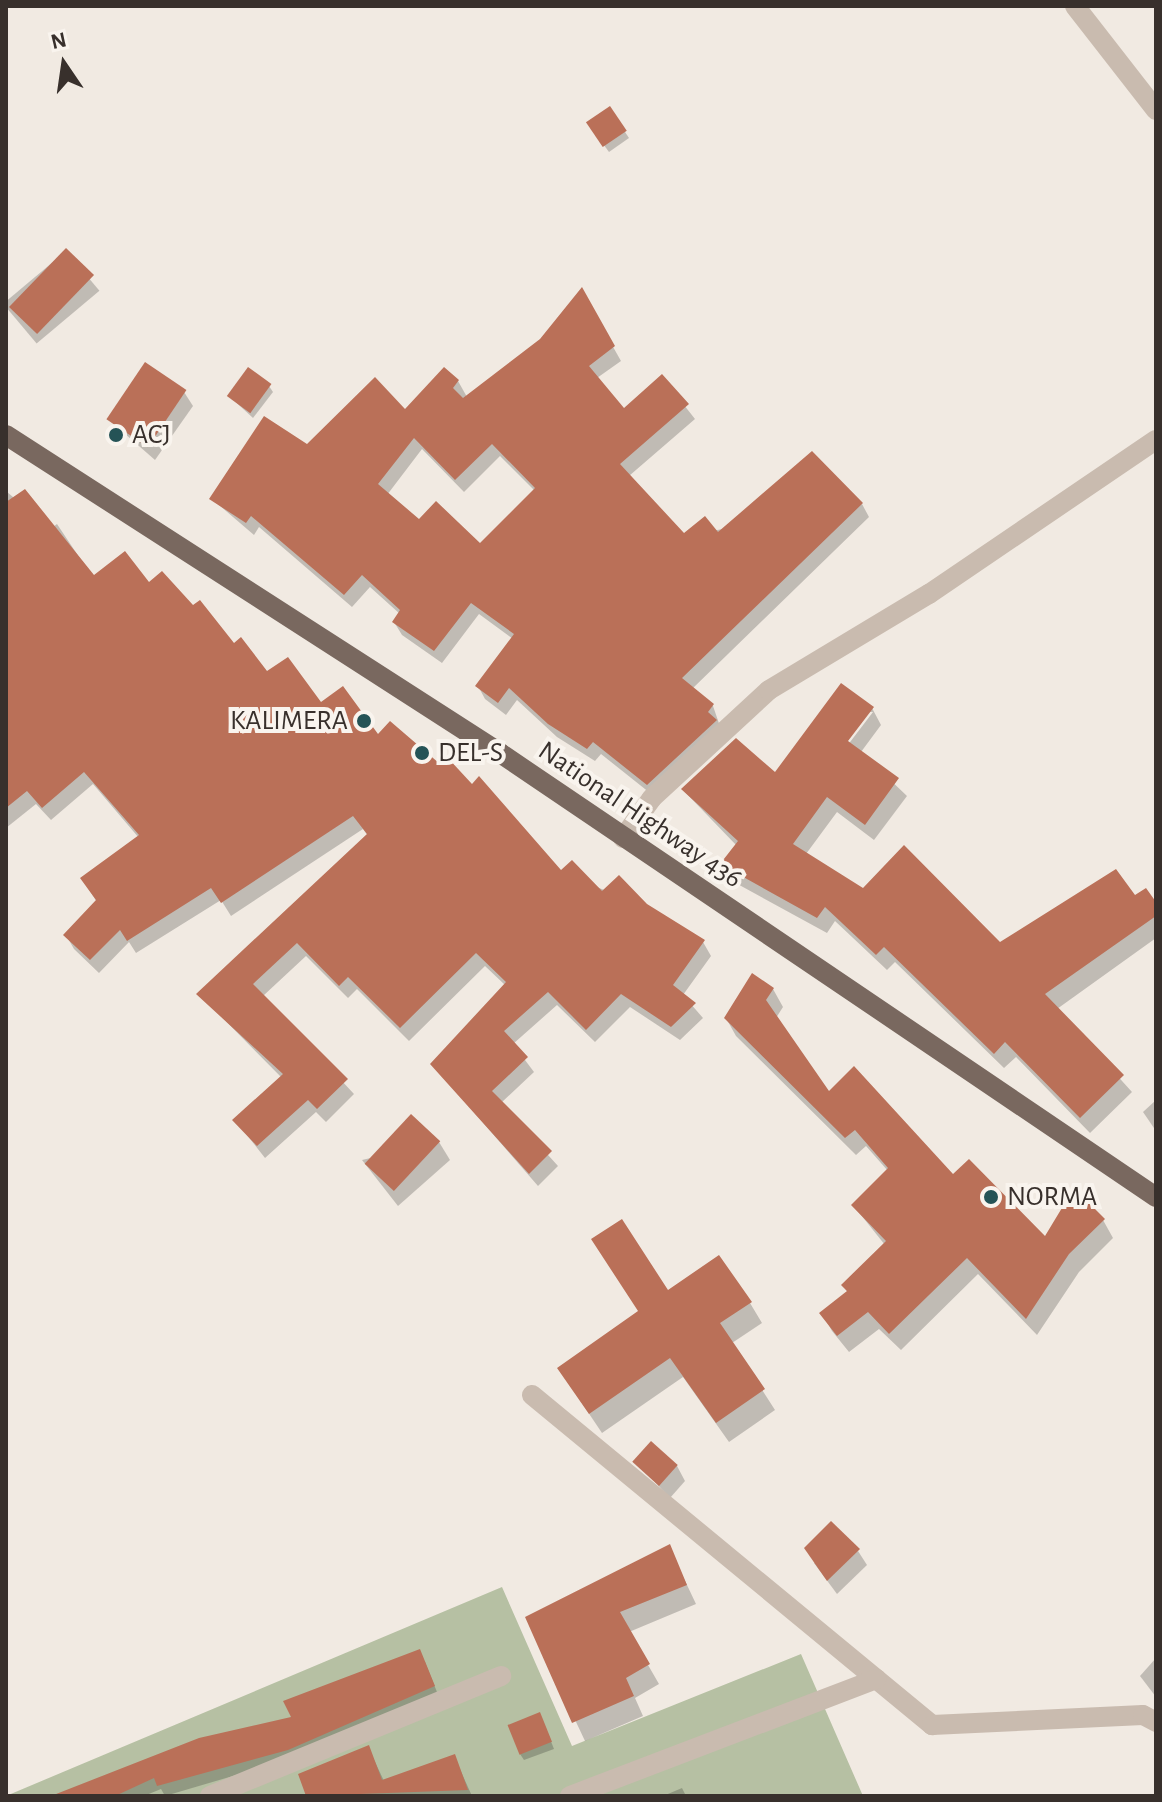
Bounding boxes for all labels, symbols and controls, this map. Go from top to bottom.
north arrow [24,24,104,104]
text: N [49,28,69,53]
place label: ACJ [132,418,171,452]
marker: ACJ [107,426,125,444]
place label: KALIMERA [230,704,348,738]
marker: KALIMERA [355,712,373,730]
street label: National Highway 436 [532,734,748,896]
place label: DEL-S [438,736,503,770]
marker: DEL-S [413,744,431,762]
place label: NORMA [1007,1180,1097,1214]
marker: NORMA [982,1188,1000,1206]

